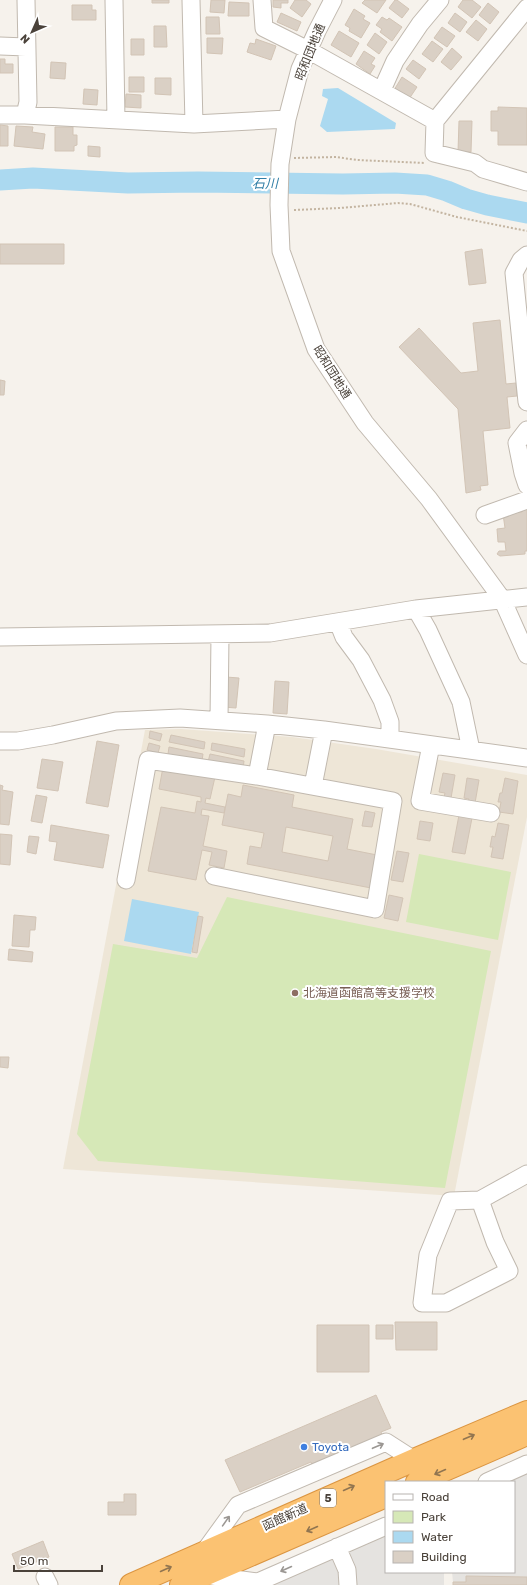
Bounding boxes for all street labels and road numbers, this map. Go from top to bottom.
street label: 昭和団地通 [292,22,328,82]
street label: 昭和団地通 [310,343,354,401]
road number: 5 [320,1489,336,1507]
street label: 函館新道 [260,1501,310,1533]

